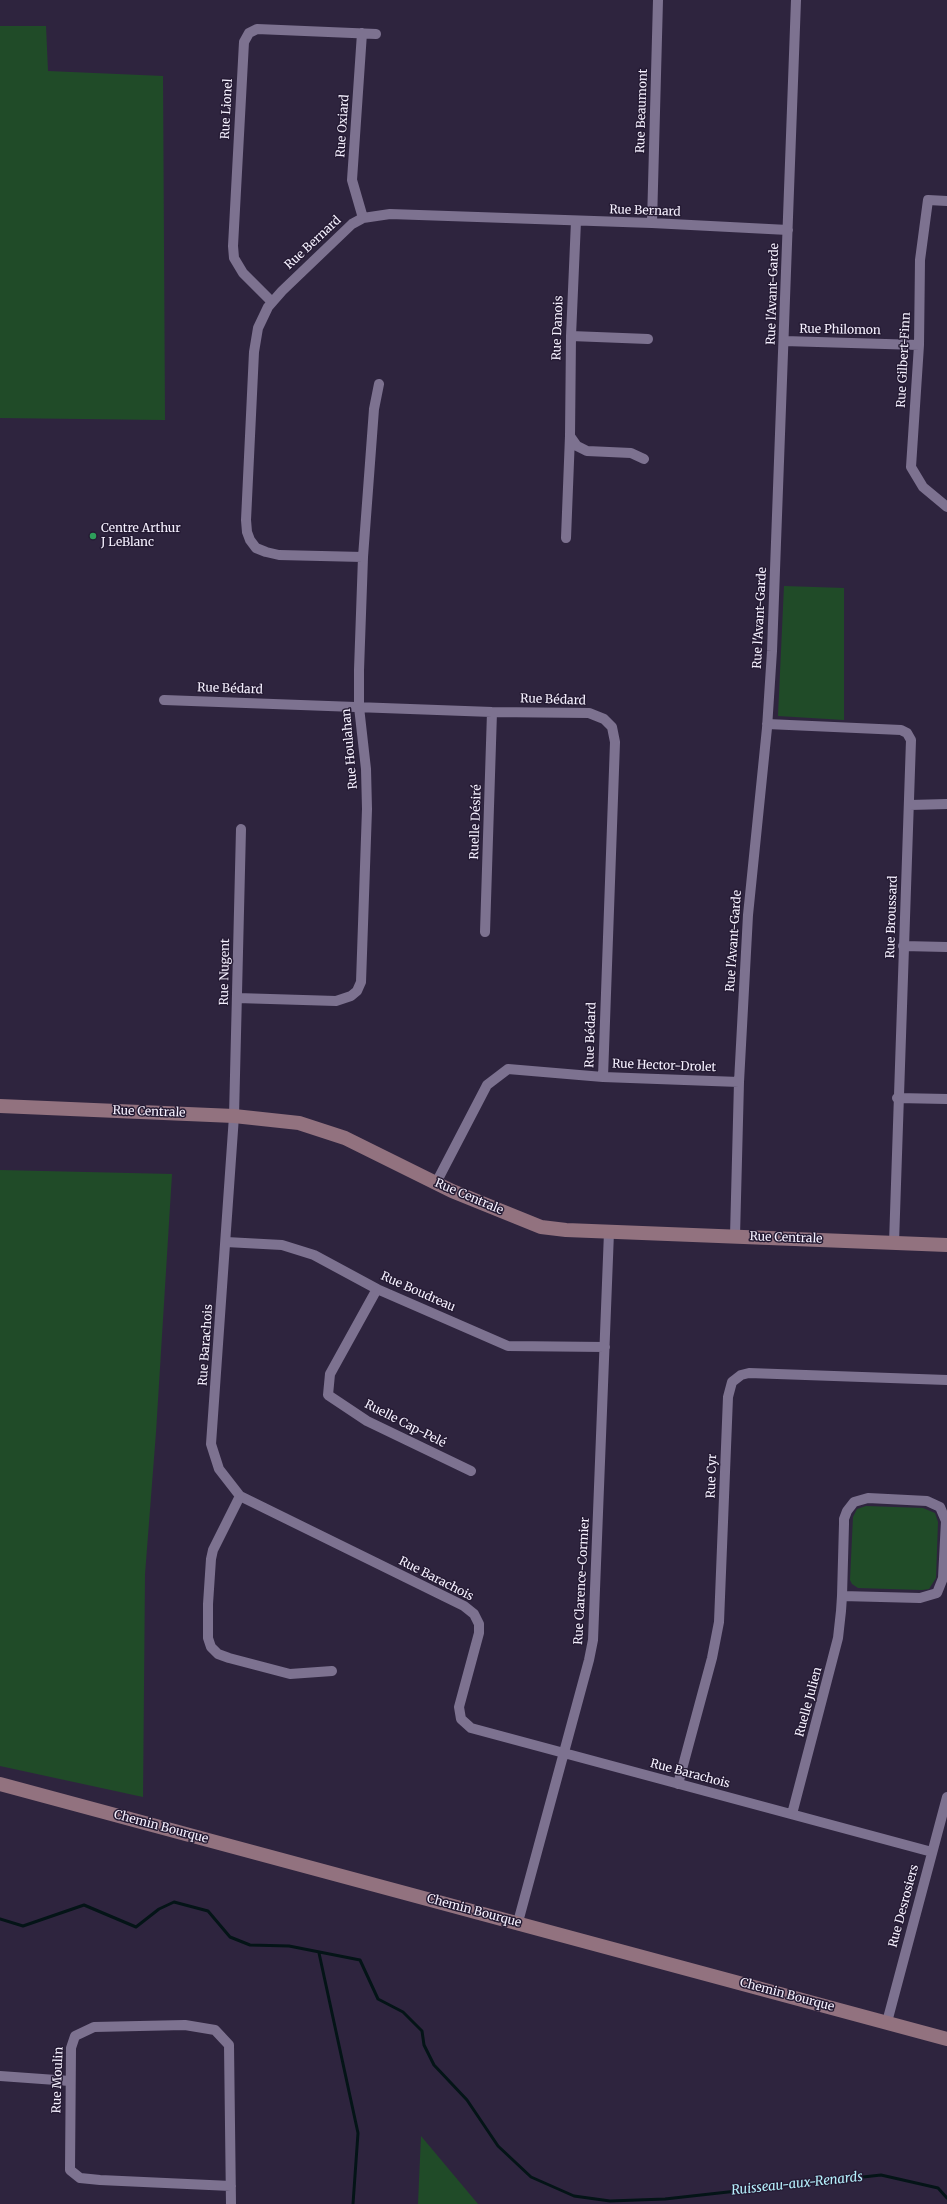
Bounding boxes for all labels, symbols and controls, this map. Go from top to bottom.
street label: Rue Beaumont [633,69,651,153]
street label: Rue Lionel [218,78,236,140]
street label: Rue Oxiard [334,94,352,158]
street label: Rue Bernard [609,203,681,219]
street label: Rue Bernard [282,213,344,273]
street label: Rue l'Avant-Garde [764,243,782,345]
street label: Rue Danois [550,295,566,361]
street label: Rue Gilbert-Finn [894,312,914,408]
street label: Rue Philomon [799,322,881,338]
place label: Centre Arthur J LeBlanc [101,522,181,550]
marker: Centre Arthur J LeBlanc [88,531,98,541]
street label: Rue l'Avant-Garde [750,567,770,669]
street label: Rue Bédard [197,681,263,697]
street label: Rue Bédard [520,692,586,708]
street label: Rue Houlahan [339,708,361,790]
street label: Ruelle Désiré [467,784,485,860]
street label: Rue Broussard [883,875,901,959]
street label: Rue l'Avant-Garde [723,890,745,992]
street label: Rue Nugent [217,938,233,1006]
street label: Rue Bédard [583,1002,599,1068]
street label: Rue Hector-Drolet [612,1057,716,1075]
street label: Rue Centrale [112,1104,186,1120]
street label: Rue Centrale [433,1176,505,1218]
street label: Rue Centrale [749,1230,823,1246]
street label: Rue Boudreau [379,1269,457,1315]
street label: Rue Barachois [196,1304,216,1386]
street label: Ruelle Cap-Pelé [362,1397,448,1451]
street label: Rue Cyr [704,1453,720,1499]
street label: Rue Clarence-Cormier [571,1517,593,1645]
street label: Rue Barachois [396,1554,476,1604]
street label: Ruelle Julien [793,1666,825,1738]
street label: Rue Barachois [649,1756,731,1792]
street label: Chemin Bourque [112,1807,210,1847]
street label: Rue Desrosiers [886,1863,922,1949]
street label: Chemin Bourque [425,1891,523,1931]
street label: Chemin Bourque [738,1975,836,2015]
street label: Rue Moulin [50,2046,66,2114]
water label: Ruisseau-aux-Renards [730,2169,864,2199]

